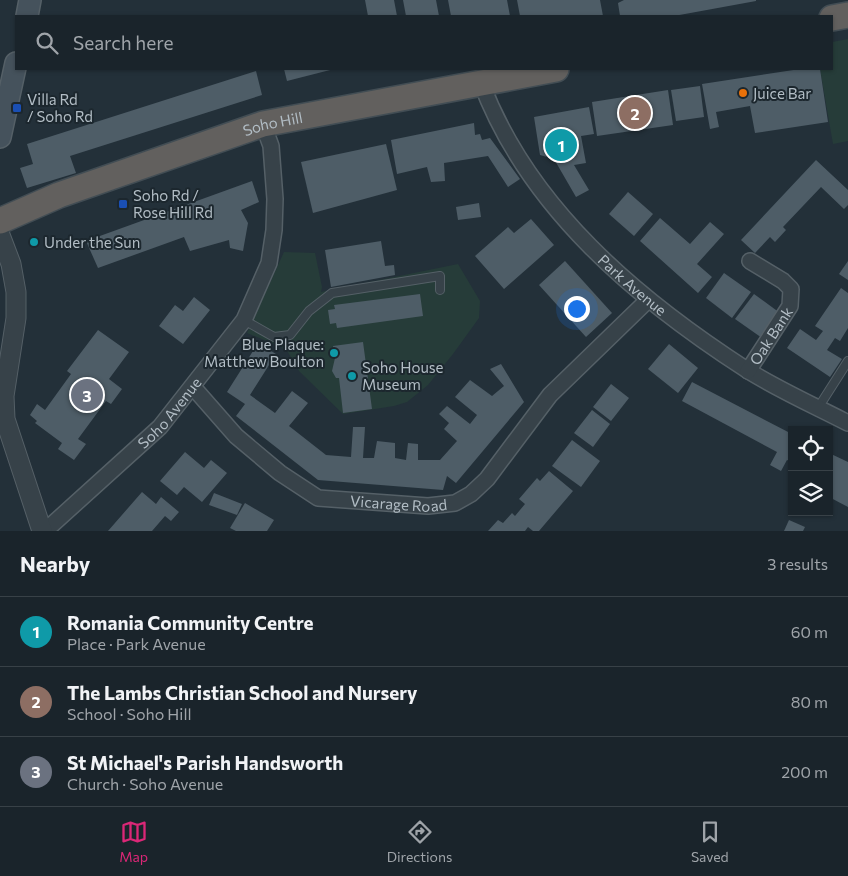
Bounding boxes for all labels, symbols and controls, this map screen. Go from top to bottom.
search box [15,15,833,70]
icon: search [33,29,61,57]
text: Search here [73,31,173,54]
place label: Juice Bar [753,84,811,102]
marker: Juice Bar [737,87,749,99]
place label: Villa Rd / Soho Rd [27,90,93,125]
pin: 2 [619,94,651,132]
marker: Villa Rd / Soho Rd [11,102,23,114]
street label: Soho Hill [240,108,304,139]
pin: 1 [545,126,577,164]
place label: Soho Rd / Rose Hill Rd [133,186,213,221]
marker: Soho Rd / Rose Hill Rd [117,198,129,210]
place label: Under the Sun [44,233,140,251]
marker: Under the Sun [28,236,40,248]
street label: Park Avenue [595,250,670,319]
your location [564,296,590,322]
street label: Oak Bank [745,303,796,368]
place label: Blue Plaque: Matthew Boulton [204,335,324,370]
marker: Blue Plaque: Matthew Boulton [328,347,340,359]
place label: Soho House Museum [362,358,444,393]
marker: Soho House Museum [346,370,358,382]
street label: Soho Avenue [134,373,205,452]
pin: 3 [71,376,103,414]
map controls [788,426,833,516]
button: locate [788,426,833,471]
button: layers [788,471,833,516]
street label: Vicarage Road [350,491,448,515]
text: Nearby [20,551,90,576]
text: 3 results [767,554,828,573]
text: Romania Community Centre [67,611,314,634]
text: 1 [32,622,40,641]
text: 60 m [791,622,828,641]
text: Place · Park Avenue [67,634,206,653]
text: The Lambs Christian School and Nursery [67,681,418,704]
text: 2 [31,692,41,711]
text: 80 m [791,692,828,711]
text: School · Soho Hill [67,704,192,723]
text: St Michael's Parish Handsworth [67,751,343,774]
text: 3 [31,762,41,781]
text: 200 m [781,762,828,781]
text: Church · Soho Avenue [67,774,223,793]
tab: Map [119,818,148,865]
tab: Directions [387,818,452,865]
tab: Saved [691,818,729,865]

